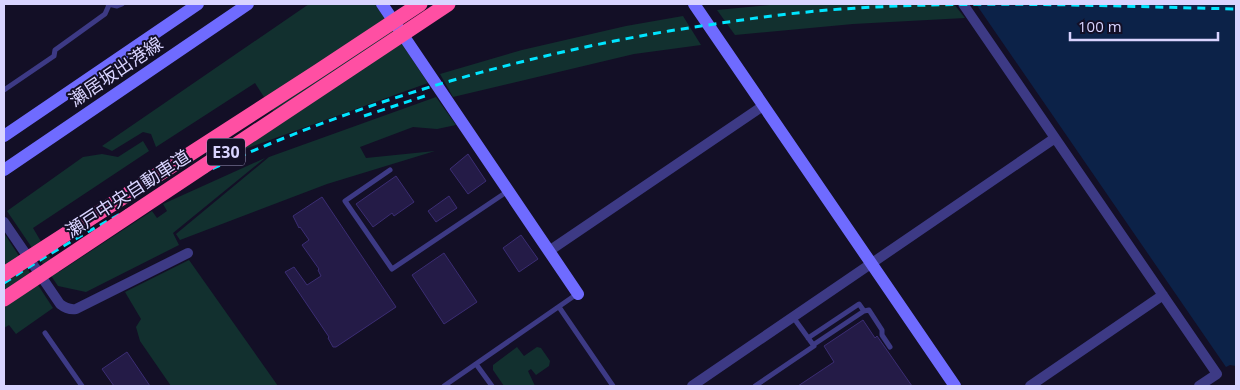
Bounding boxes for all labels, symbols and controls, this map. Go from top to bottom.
scale bar [1070,10,1218,42]
text: 100 m [1078,16,1122,36]
street label: 瀬居坂出港線 [64,31,167,111]
road number: E30 [207,138,245,166]
street label: 瀬戸中央自動車道 [61,144,194,242]

